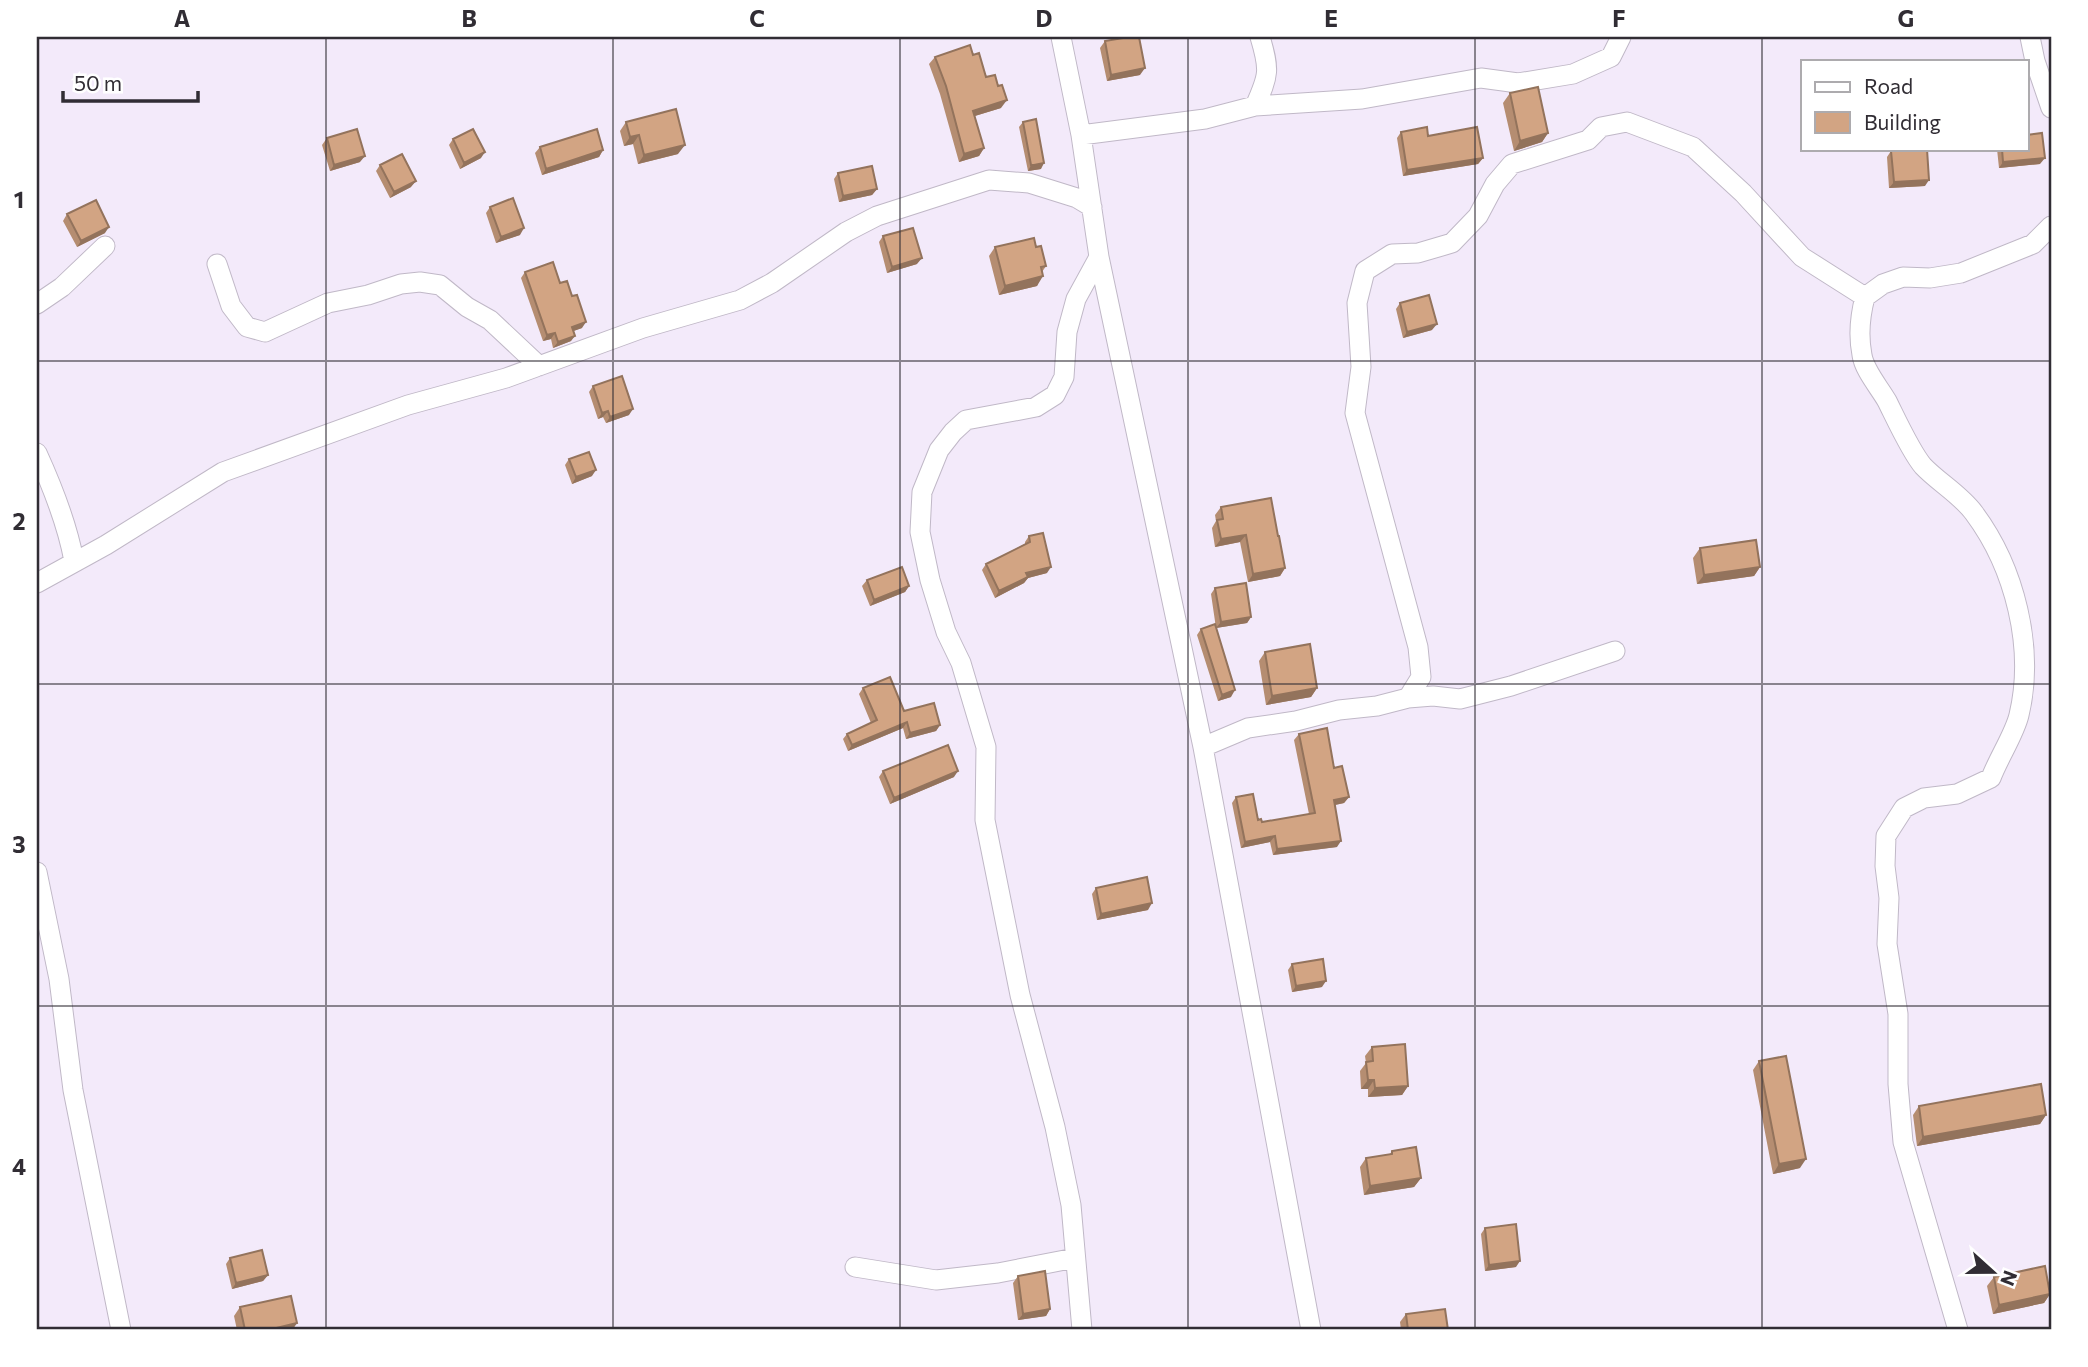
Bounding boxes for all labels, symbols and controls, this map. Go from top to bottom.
text: A [174,4,191,32]
text: B [461,4,477,32]
text: C [749,4,765,32]
text: D [1036,4,1053,32]
text: E [1324,4,1338,32]
text: F [1612,4,1626,32]
text: G [1898,4,1914,32]
scale bar [63,60,198,104]
legend [1801,60,2028,150]
text: 50 m [74,70,122,95]
text: Road [1864,73,1913,98]
text: Building [1864,109,1941,134]
text: 1 [14,185,24,213]
text: 2 [12,507,26,535]
text: 3 [12,830,26,858]
text: 4 [12,1152,26,1180]
north arrow [1958,1238,2028,1308]
text: N [1996,1267,2023,1289]

